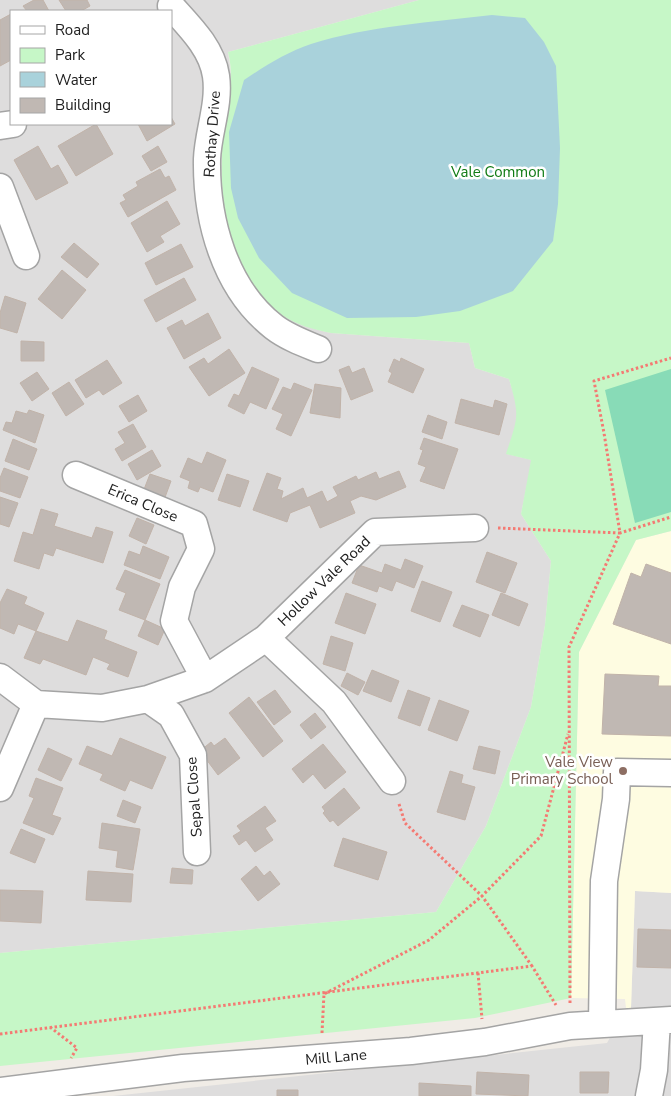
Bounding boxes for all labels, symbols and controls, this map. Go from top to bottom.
legend [10,10,172,125]
text: Road [55,20,90,40]
text: Park [55,45,85,65]
text: Water [55,70,98,90]
street label: Rothay Drive [199,90,225,178]
text: Building [55,95,111,115]
park label: Vale Common [450,162,545,182]
street label: Erica Close [105,479,181,527]
street label: Hollow Vale Road [273,532,375,630]
place label: Vale View Primary School [511,752,614,789]
street label: Sepal Close [181,756,207,838]
marker: Vale View Primary School [617,765,629,777]
street label: Mill Lane [304,1044,368,1070]

